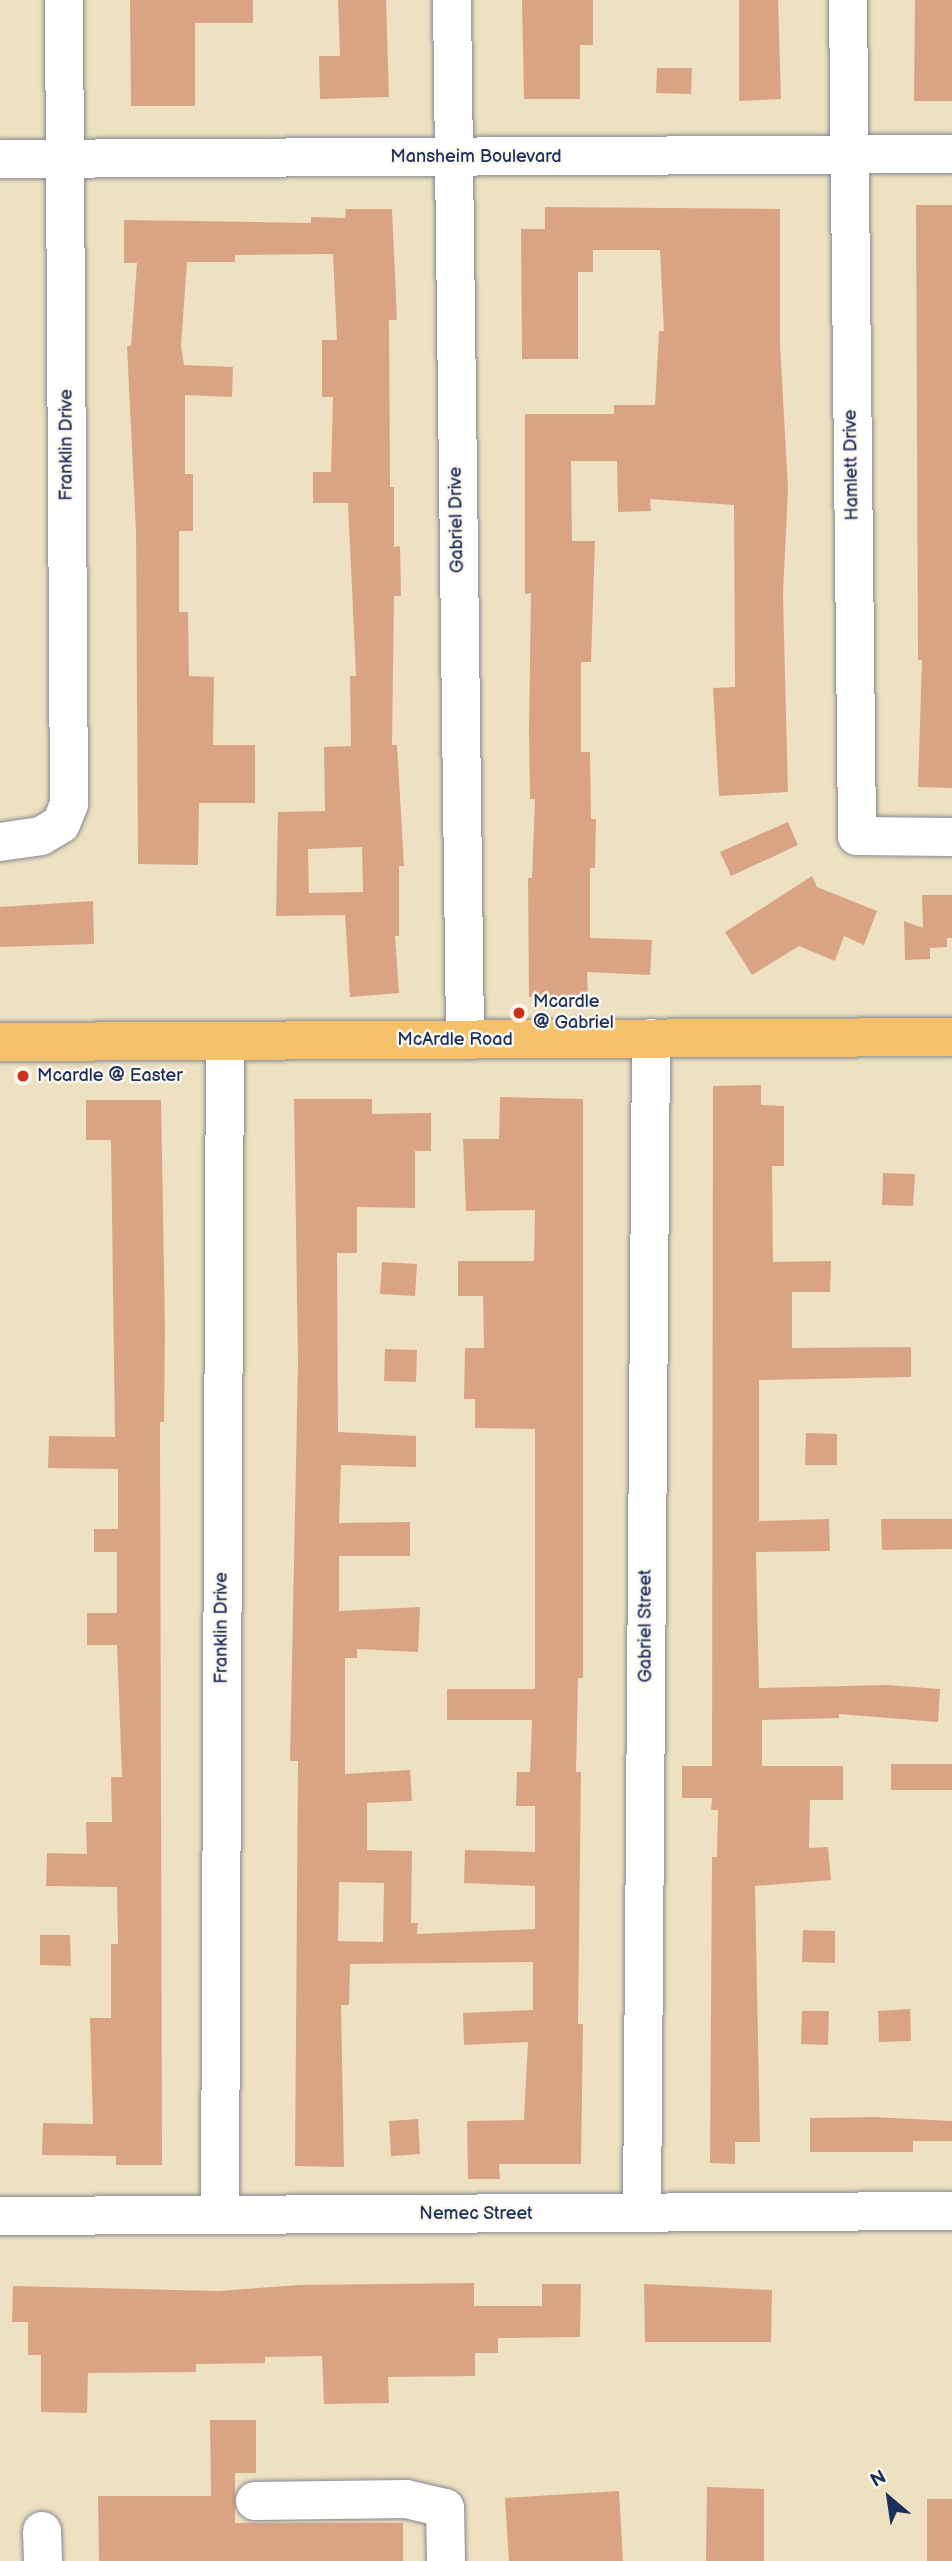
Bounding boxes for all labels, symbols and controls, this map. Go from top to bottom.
street label: Mansheim Boulevard [390,146,562,168]
street label: Franklin Drive [56,389,78,501]
street label: Hamlett Drive [840,409,864,521]
street label: Gabriel Drive [445,467,469,573]
place label: Mcardle @ Gabriel [533,992,614,1034]
marker: Mcardle @ Gabriel [511,1005,527,1021]
street label: McArdle Road [397,1029,513,1051]
place label: Mcardle @ Easter [37,1065,183,1087]
marker: Mcardle @ Easter [15,1068,31,1084]
street label: Gabriel Street [635,1569,657,1683]
street label: Franklin Drive [211,1572,233,1684]
street label: Nemec Street [419,2203,533,2225]
north arrow [854,2463,924,2533]
text: N [867,2466,890,2493]

